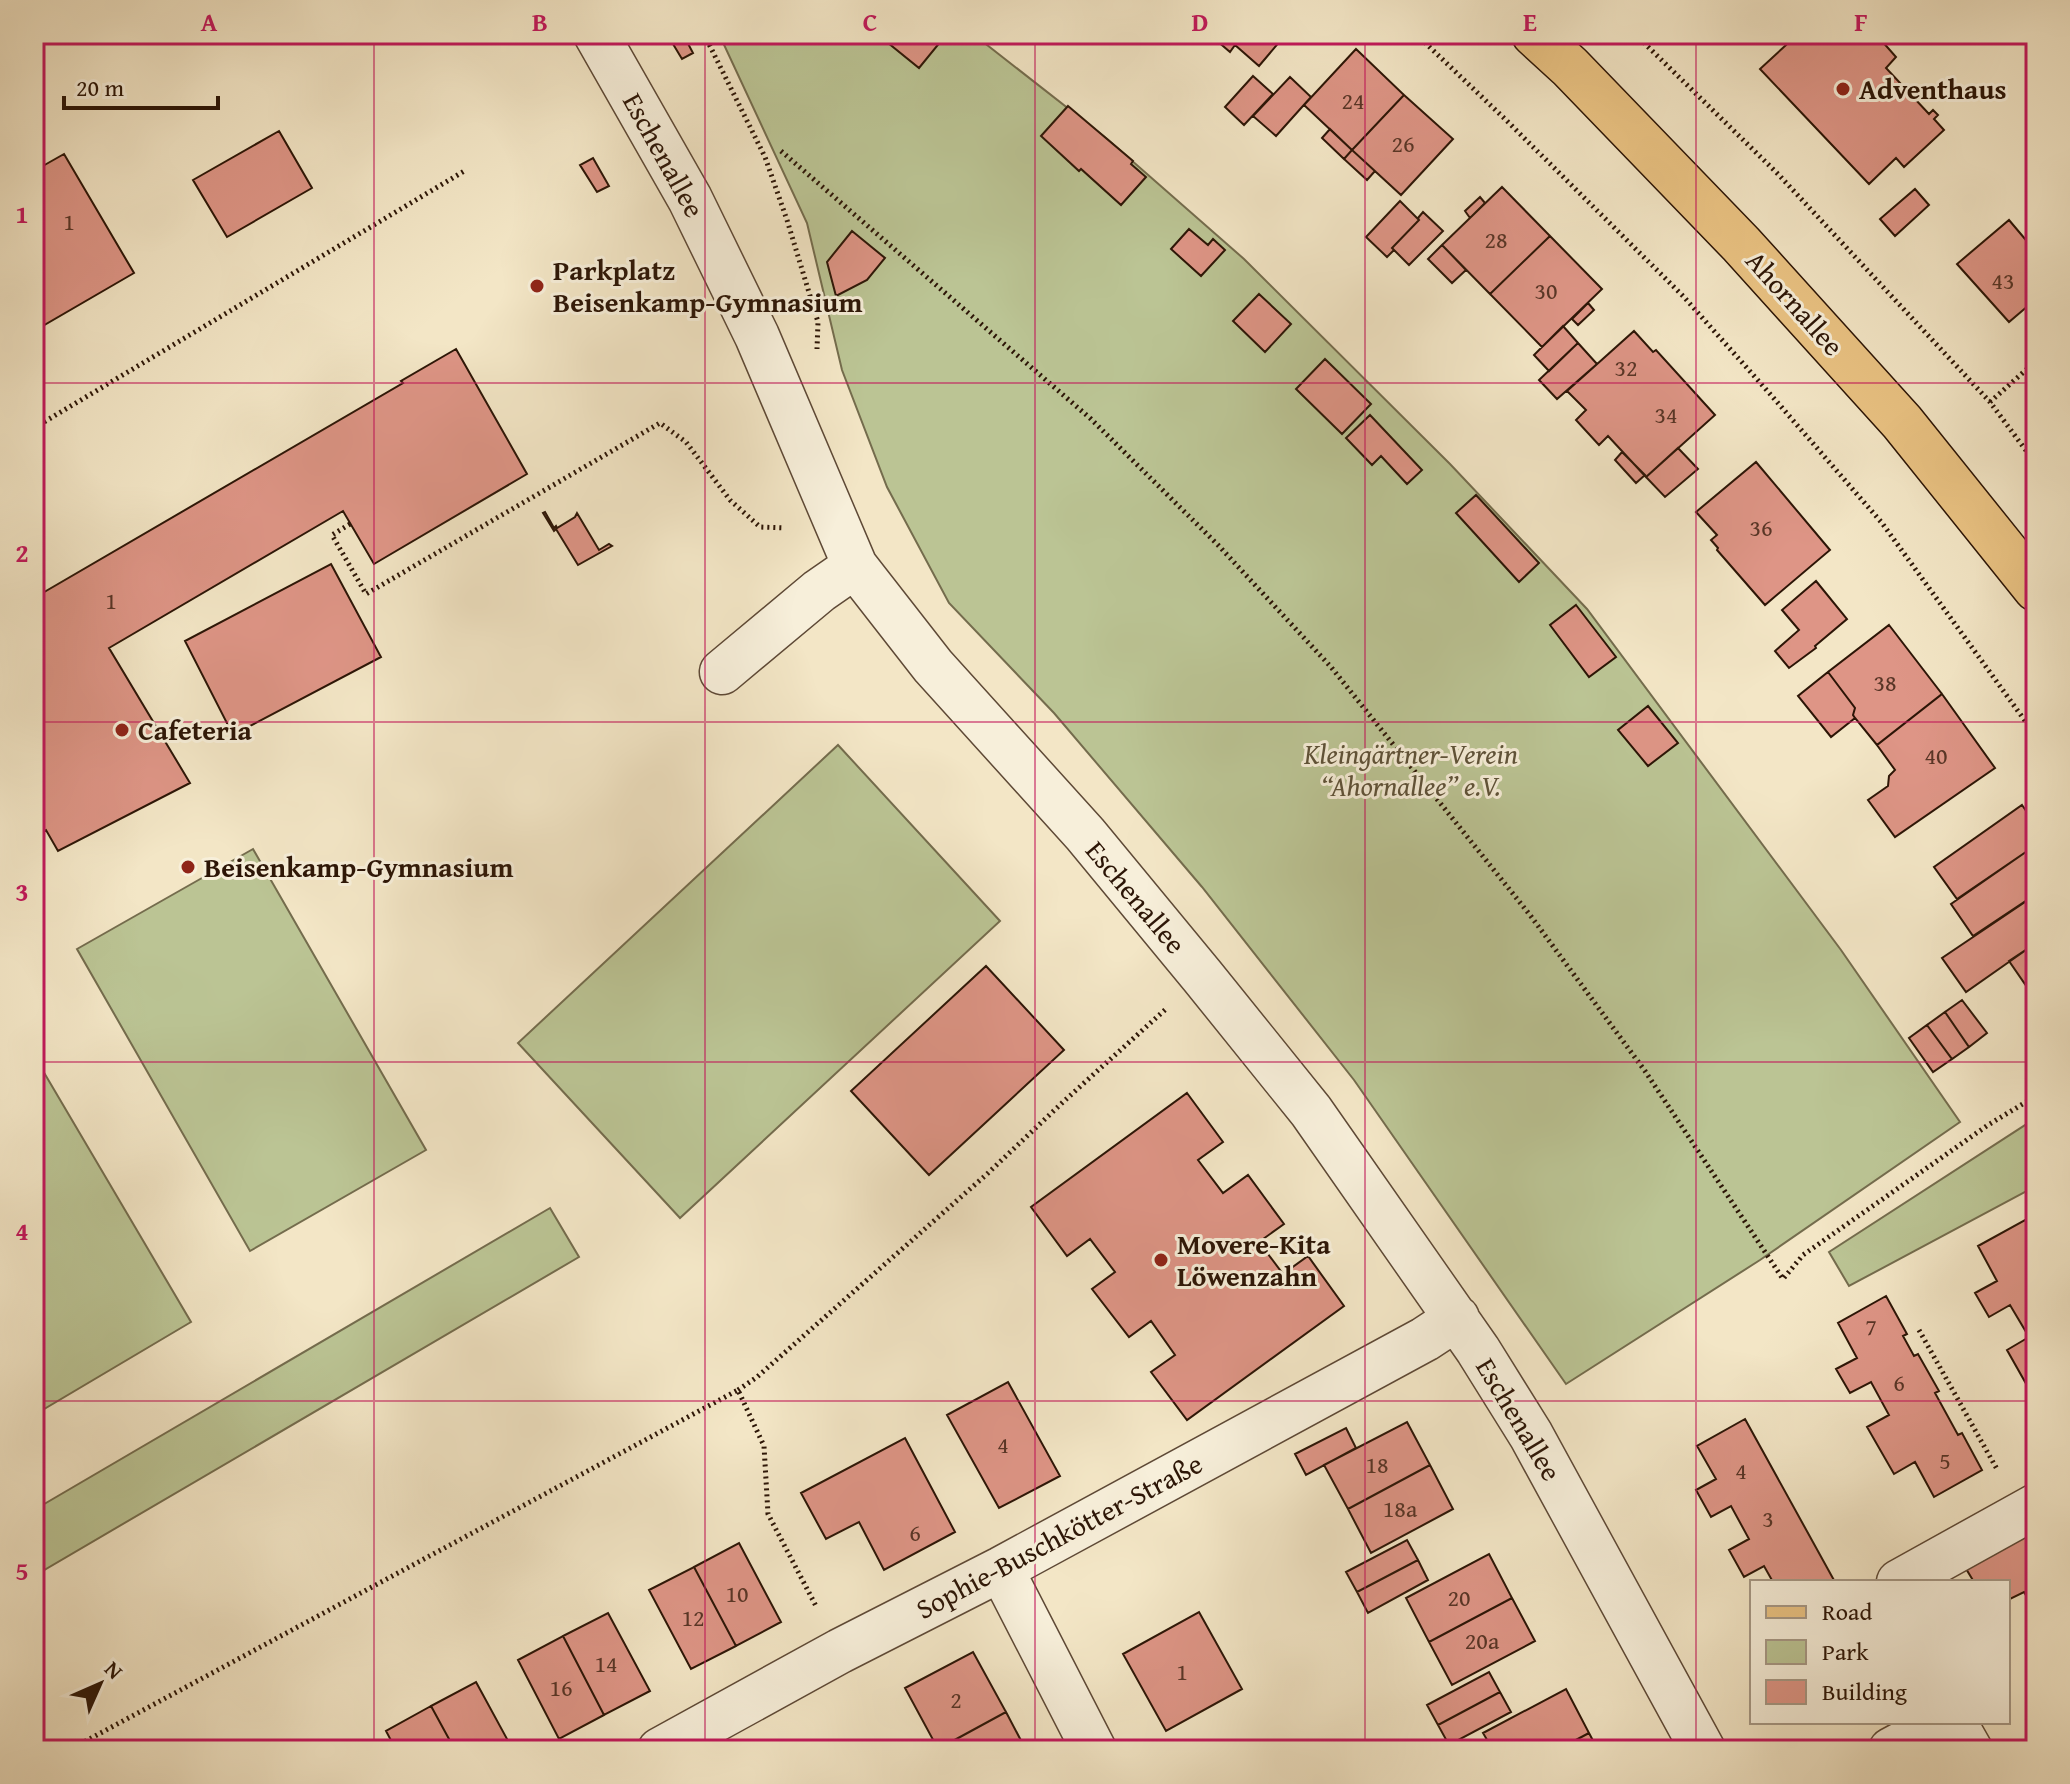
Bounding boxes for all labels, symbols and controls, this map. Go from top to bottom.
text: A [201,2,218,41]
text: B [532,2,548,41]
text: C [863,2,877,41]
text: D [1192,2,1208,41]
text: E [1523,2,1537,41]
text: F [1854,2,1868,41]
scale bar [64,60,218,110]
place label: Adventhaus [1859,68,2007,109]
text: 20 m [76,70,124,105]
marker: Adventhaus [1834,80,1852,98]
house number: 24 [1341,83,1365,118]
street label: Eschenallee [613,85,716,225]
house number: 26 [1391,126,1415,161]
text: 1 [15,194,29,233]
house number: 1 [63,204,75,239]
house number: 28 [1484,222,1508,257]
street label: Ahornallee [1737,241,1854,365]
place label: Parkplatz Beisenkamp-Gymnasium [553,249,862,322]
house number: 43 [1991,263,2015,298]
house number: 30 [1534,273,1558,308]
marker: Parkplatz Beisenkamp-Gymnasium [528,277,546,295]
house number: 32 [1614,350,1638,385]
house number: 34 [1654,397,1678,432]
house number: 36 [1749,510,1773,545]
text: 2 [15,533,29,572]
house number: 1 [105,583,117,618]
house number: 38 [1873,665,1897,700]
place label: Cafeteria [138,709,253,750]
marker: Cafeteria [113,721,131,739]
park label: Kleingärtner-Verein “Ahornallee” e.V. [1303,733,1518,806]
house number: 40 [1924,738,1948,773]
street label: Eschenallee [1077,831,1196,962]
place label: Beisenkamp-Gymnasium [204,846,513,887]
marker: Beisenkamp-Gymnasium [179,858,197,876]
text: 3 [15,872,29,911]
text: 4 [15,1211,29,1250]
place label: Movere-Kita Löwenzahn [1177,1223,1331,1296]
marker: Movere-Kita Löwenzahn [1152,1251,1170,1269]
house number: 7 [1865,1309,1877,1344]
street label: Eschenallee [1467,1349,1572,1488]
house number: 6 [1893,1365,1905,1400]
house number: 4 [997,1427,1009,1462]
street label: Sophie-Buschkötter-Straße [908,1442,1209,1629]
house number: 5 [1939,1443,1951,1478]
house number: 18 [1365,1447,1389,1482]
house number: 4 [1735,1453,1747,1488]
house number: 18a [1383,1491,1418,1526]
house number: 3 [1762,1501,1774,1536]
house number: 6 [909,1515,921,1550]
text: 5 [15,1551,29,1590]
house number: 10 [725,1576,749,1611]
house number: 20 [1447,1580,1471,1615]
legend [1750,1580,2010,1724]
text: Road [1822,1594,1872,1629]
house number: 12 [681,1600,705,1635]
house number: 20a [1465,1623,1500,1658]
text: Park [1822,1634,1869,1669]
north arrow [60,1644,140,1724]
house number: 14 [594,1646,618,1681]
text: N [98,1653,131,1687]
house number: 1 [1176,1654,1188,1689]
house number: 16 [549,1670,573,1705]
text: Building [1822,1674,1907,1709]
house number: 2 [950,1682,962,1717]

